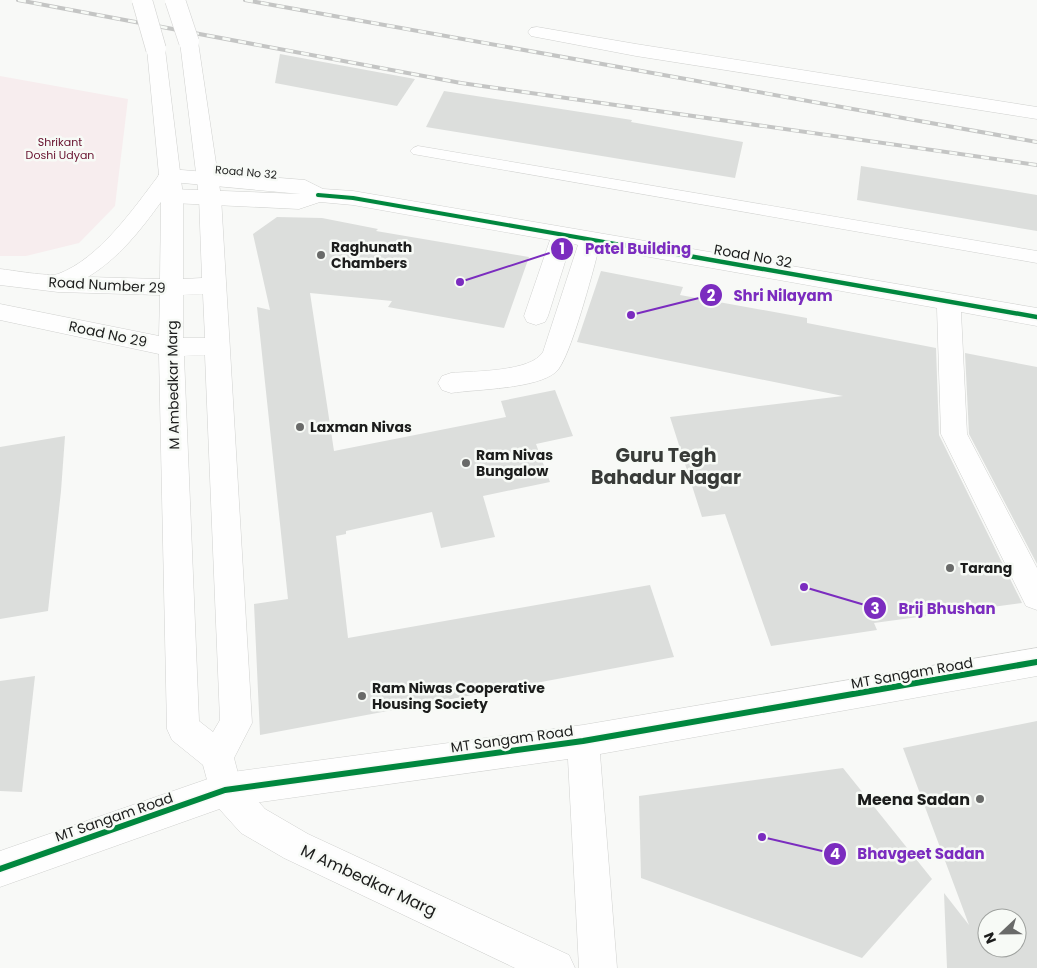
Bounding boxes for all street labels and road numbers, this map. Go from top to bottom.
street label: Road No 32 [214,161,278,183]
street label: Road No 32 [712,239,794,273]
street label: Road Number 29 [48,272,166,298]
street label: Road No 29 [67,316,149,352]
street label: M Ambedkar Marg [162,320,184,450]
street label: MT Sangam Road [849,652,975,694]
street label: MT Sangam Road [449,721,575,757]
street label: MT Sangam Road [52,787,176,847]
street label: M Ambedkar Marg [297,839,441,922]

